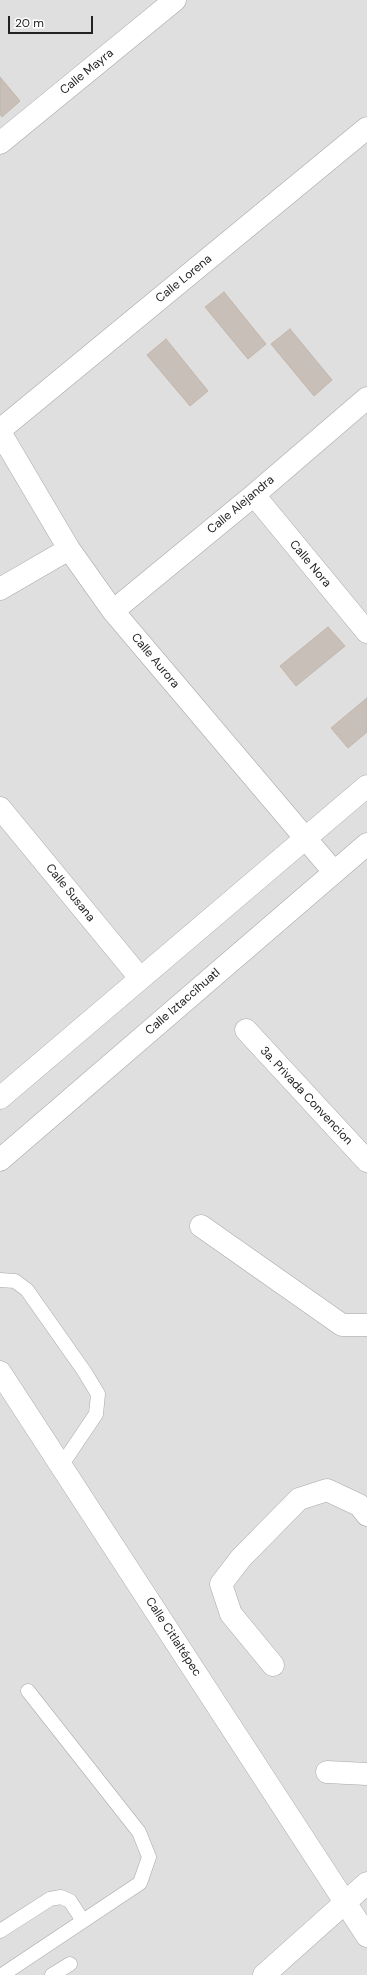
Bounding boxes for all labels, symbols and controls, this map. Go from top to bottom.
scale bar [10,8,95,34]
text: 20 m [15,15,44,31]
street label: Calle Mayra [57,46,117,98]
street label: Calle Lorena [153,252,215,306]
street label: Calle Alejandra [205,473,277,537]
street label: Calle Nora [286,538,334,590]
street label: Calle Aurora [128,631,182,691]
street label: Calle Susana [42,861,98,925]
street label: Calle Iztaccíhuatl [143,966,223,1038]
street label: 3a. Privada Convencion [257,1044,355,1148]
street label: Calle Citlaltépec [142,1595,204,1679]

